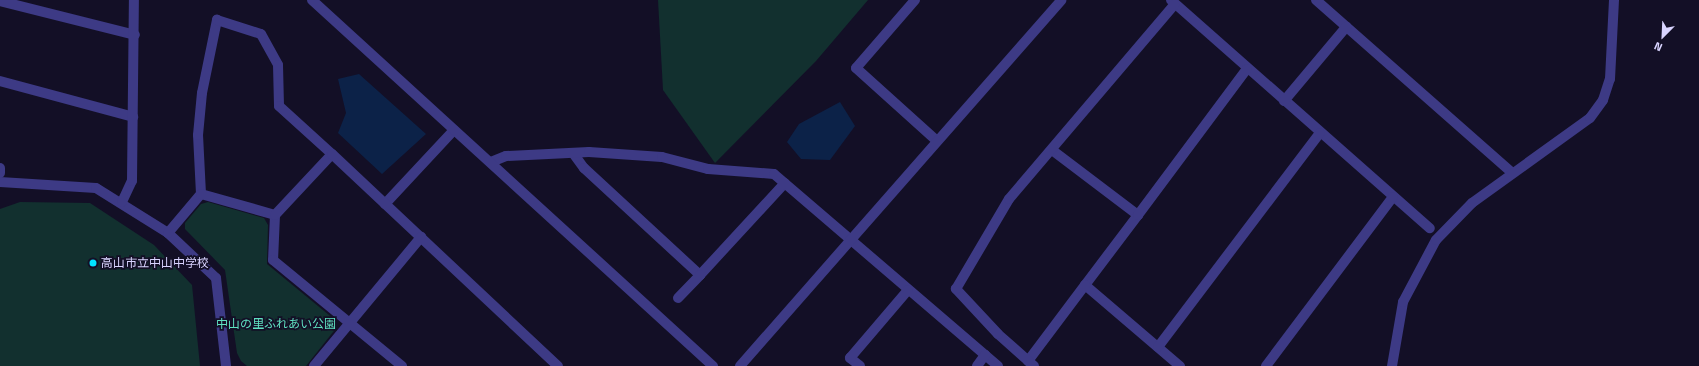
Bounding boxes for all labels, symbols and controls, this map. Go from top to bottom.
north arrow [1643,16,1683,56]
text: N [1651,38,1665,56]
place label: 高山市立中山中学校 [101,256,209,270]
marker: 高山市立中山中学校 [88,258,98,268]
park label: 中山の里ふれあい公園 [216,317,336,331]

